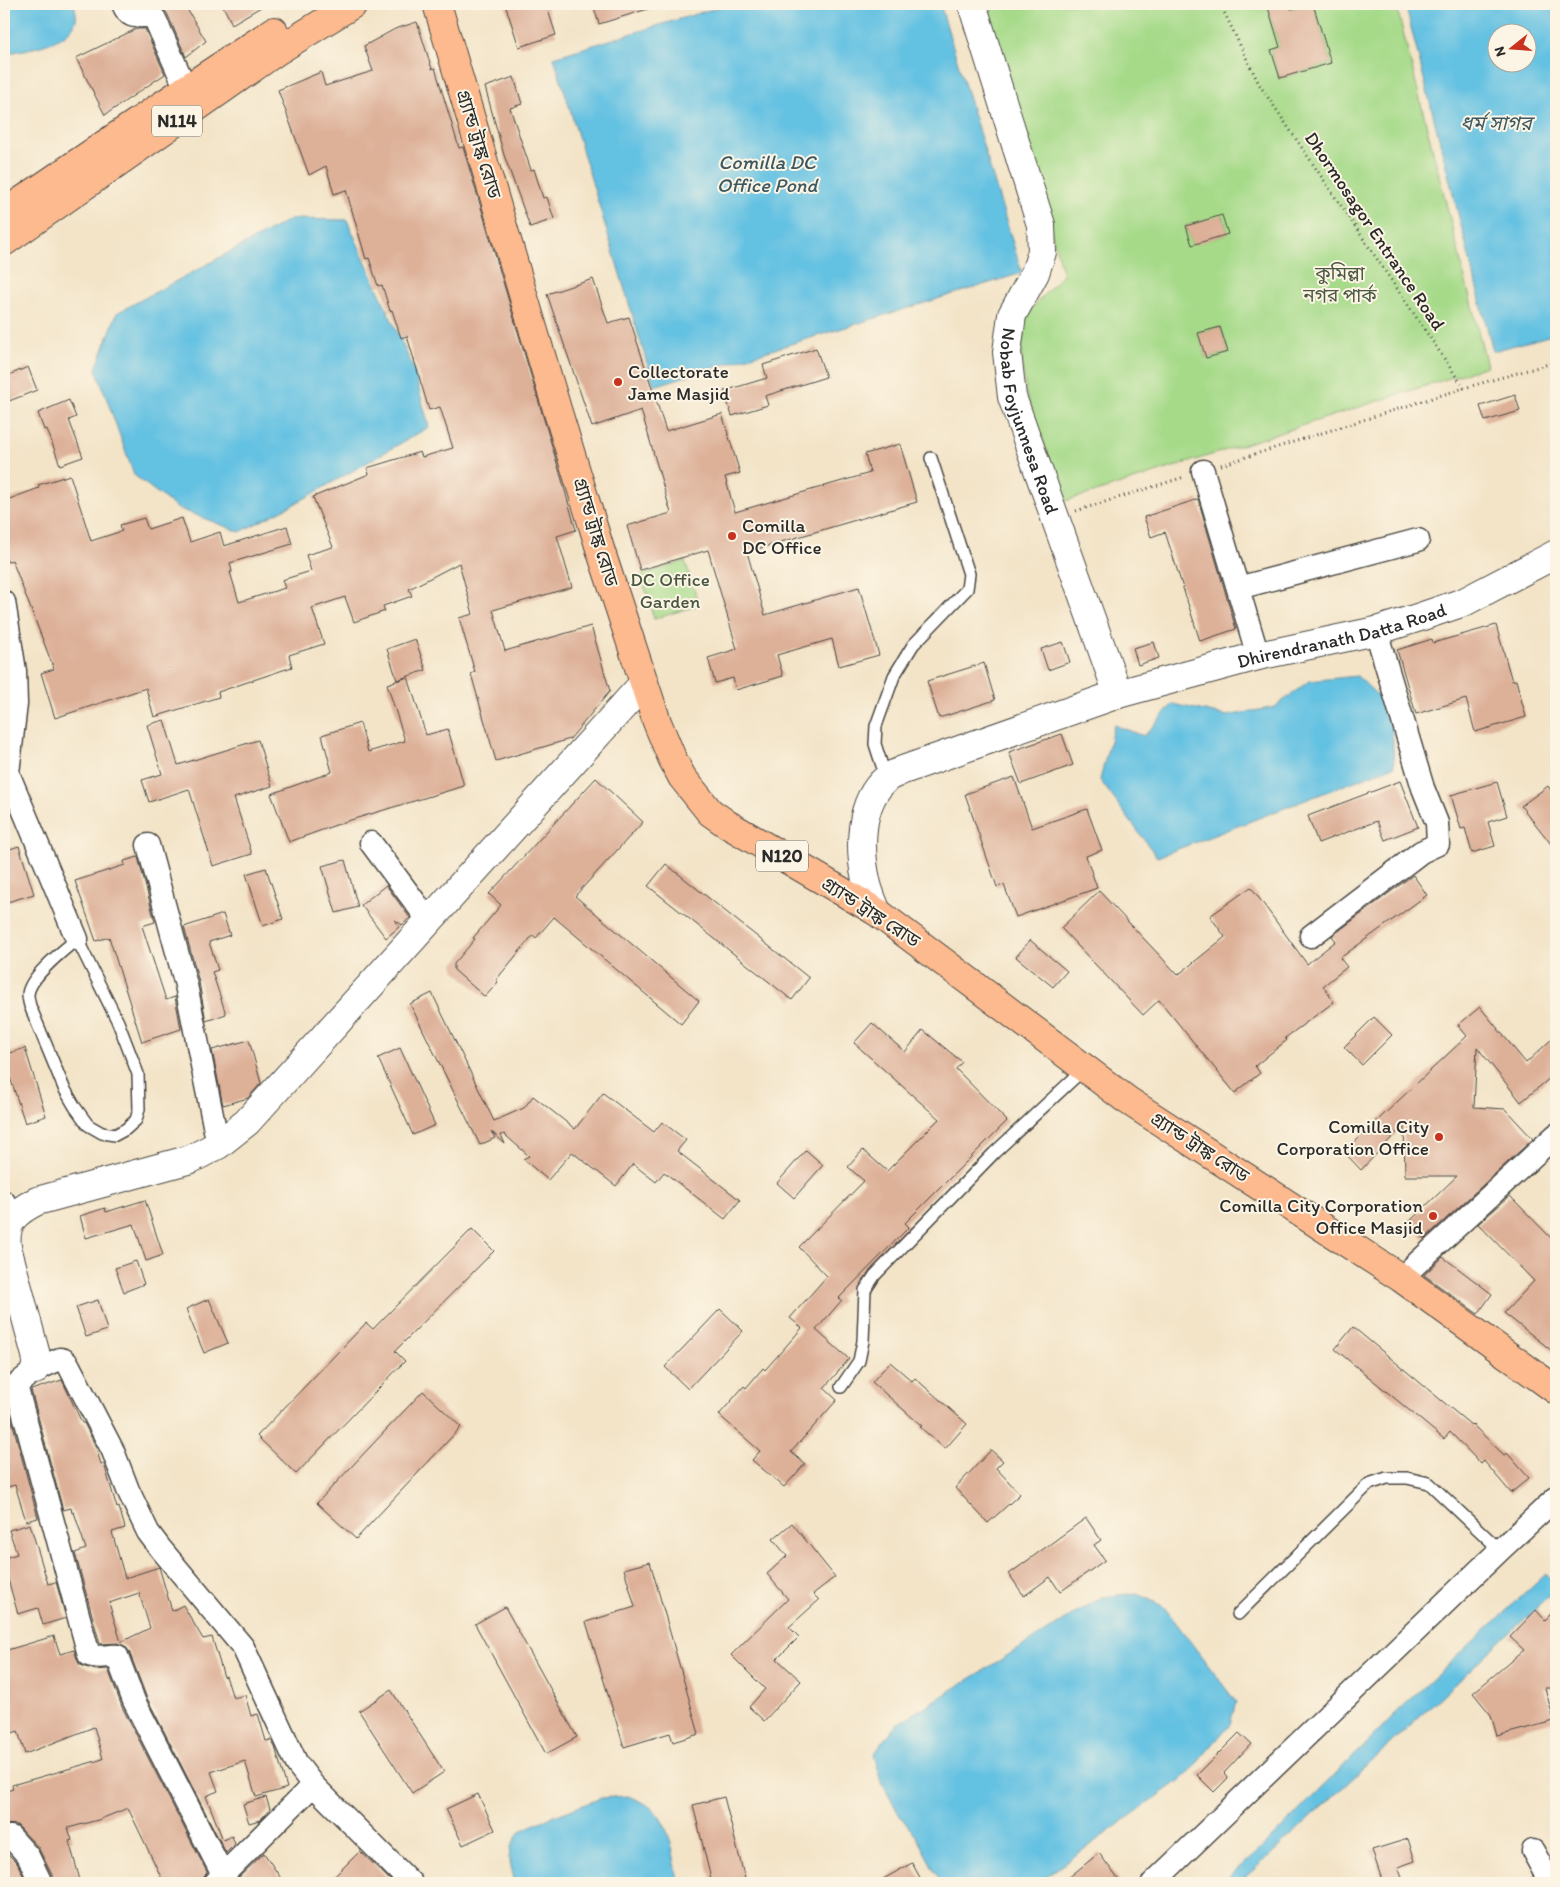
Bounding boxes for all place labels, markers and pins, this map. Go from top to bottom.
place label: Collectorate Jame Masjid [628,360,730,405]
marker: Collectorate Jame Masjid [612,376,624,388]
place label: Comilla DC Office [742,514,822,559]
marker: Comilla DC Office [726,530,738,542]
place label: Comilla City Corporation Office [1276,1115,1429,1160]
marker: Comilla City Corporation Office [1433,1131,1445,1143]
place label: Comilla City Corporation Office Masjid [1219,1194,1424,1239]
marker: Comilla City Corporation Office Masjid [1427,1210,1439,1222]

